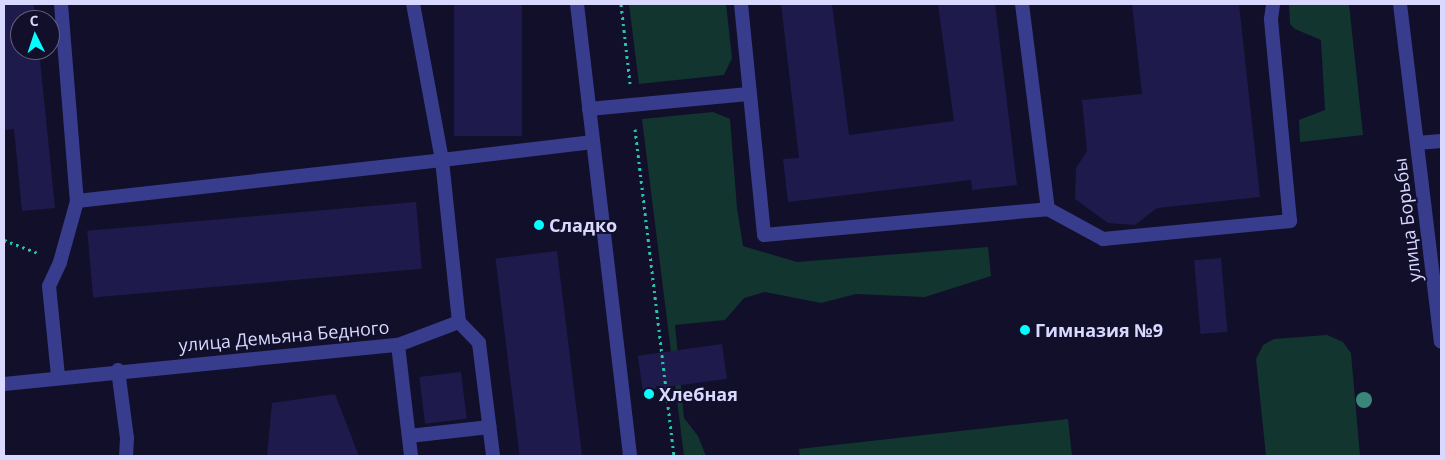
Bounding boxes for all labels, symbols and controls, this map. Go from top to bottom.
north arrow [10,10,60,60]
text: С [29,11,39,30]
street label: улица Борьбы [1389,157,1425,283]
place label: Сладко [549,214,617,236]
marker: Сладко [533,219,545,231]
street label: улица Демьяна Бедного [178,316,390,356]
place label: Гимназия №9 [1035,319,1163,341]
marker: Гимназия №9 [1019,324,1031,336]
place label: Хлебная [659,383,738,405]
marker: Хлебная [643,388,655,400]

